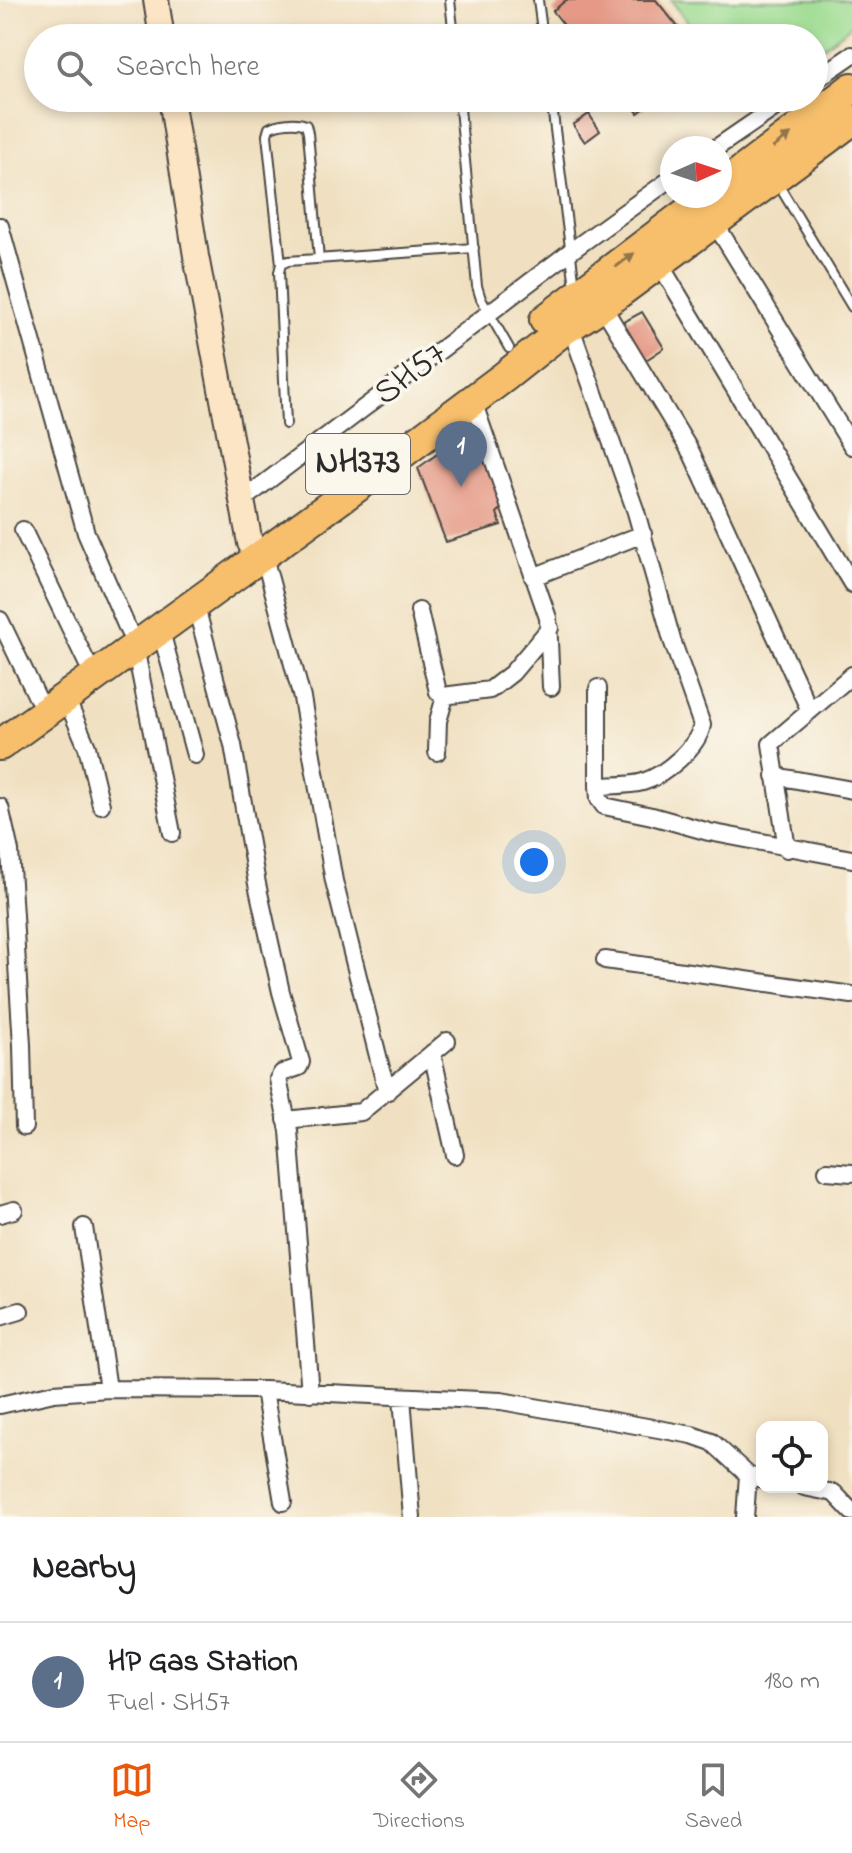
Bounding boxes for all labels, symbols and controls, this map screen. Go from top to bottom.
search box [24,24,828,112]
icon: search [52,46,96,90]
text: Search here [116,46,260,90]
one-way arrow [772,133,792,149]
north arrow [660,136,732,208]
one-way arrow [615,252,635,268]
street label: SH57 [363,330,459,420]
pin: 1 [435,421,487,487]
road number: NH373 [306,434,410,494]
your location [514,842,554,882]
map controls [756,1421,828,1493]
button: locate [756,1421,828,1493]
text: Nearby [32,1544,136,1594]
text: HP Gas Station [108,1641,298,1685]
text: 1 [54,1663,62,1701]
text: 180 m [764,1663,820,1701]
text: Fuel · SH57 [108,1685,230,1723]
tab: Map [110,1758,154,1838]
tab: Directions [374,1758,465,1838]
tab: Saved [685,1758,742,1838]

